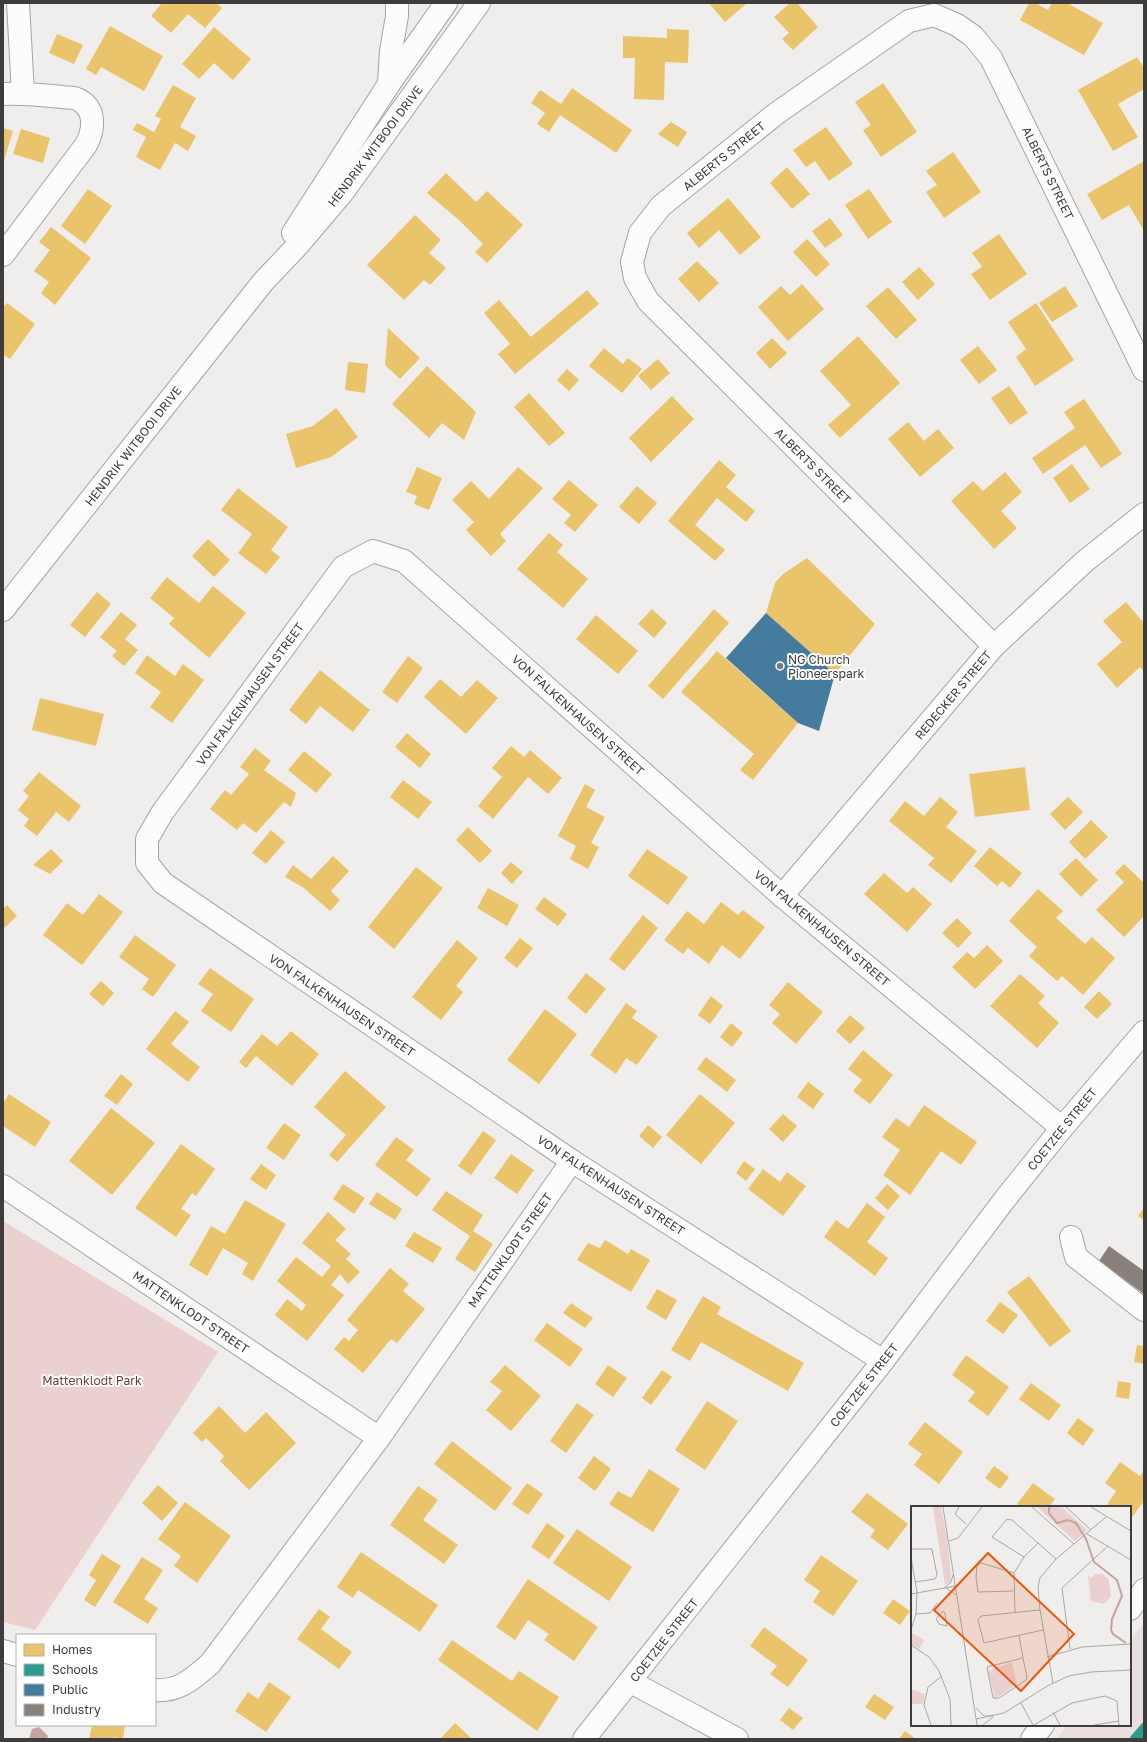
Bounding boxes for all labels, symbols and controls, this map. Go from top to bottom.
street label: HENDRIK WITBOOI DRIVE [324,82,426,210]
street label: ALBERTS STREET [680,118,769,194]
street label: ALBERTS STREET [1019,124,1077,222]
street label: HENDRIK WITBOOI DRIVE [82,383,184,509]
street label: ALBERTS STREET [772,425,855,508]
street label: VON FALKENHAUSEN STREET [193,619,307,768]
street label: REDECKER STREET [911,647,995,742]
street label: VON FALKENHAUSEN STREET [509,652,648,779]
place label: NG Church Pioneerspark [788,652,864,681]
marker: NG Church Pioneerspark [775,661,785,671]
street label: VON FALKENHAUSEN STREET [751,867,893,990]
street label: VON FALKENHAUSEN STREET [266,950,418,1060]
street label: COETZEE STREET [1024,1084,1100,1173]
street label: VON FALKENHAUSEN STREET [534,1132,688,1239]
street label: MATTENKLODT STREET [465,1189,556,1310]
street label: MATTENKLODT STREET [130,1268,252,1357]
street label: COETZEE STREET [827,1340,902,1430]
park label: Mattenklodt Park [42,1373,142,1388]
inset map [911,1506,1131,1726]
street label: COETZEE STREET [627,1595,702,1685]
legend [16,1634,156,1726]
text: Homes [52,1642,92,1657]
text: Schools [52,1662,98,1677]
text: Public [52,1682,89,1697]
text: Industry [52,1702,101,1717]

